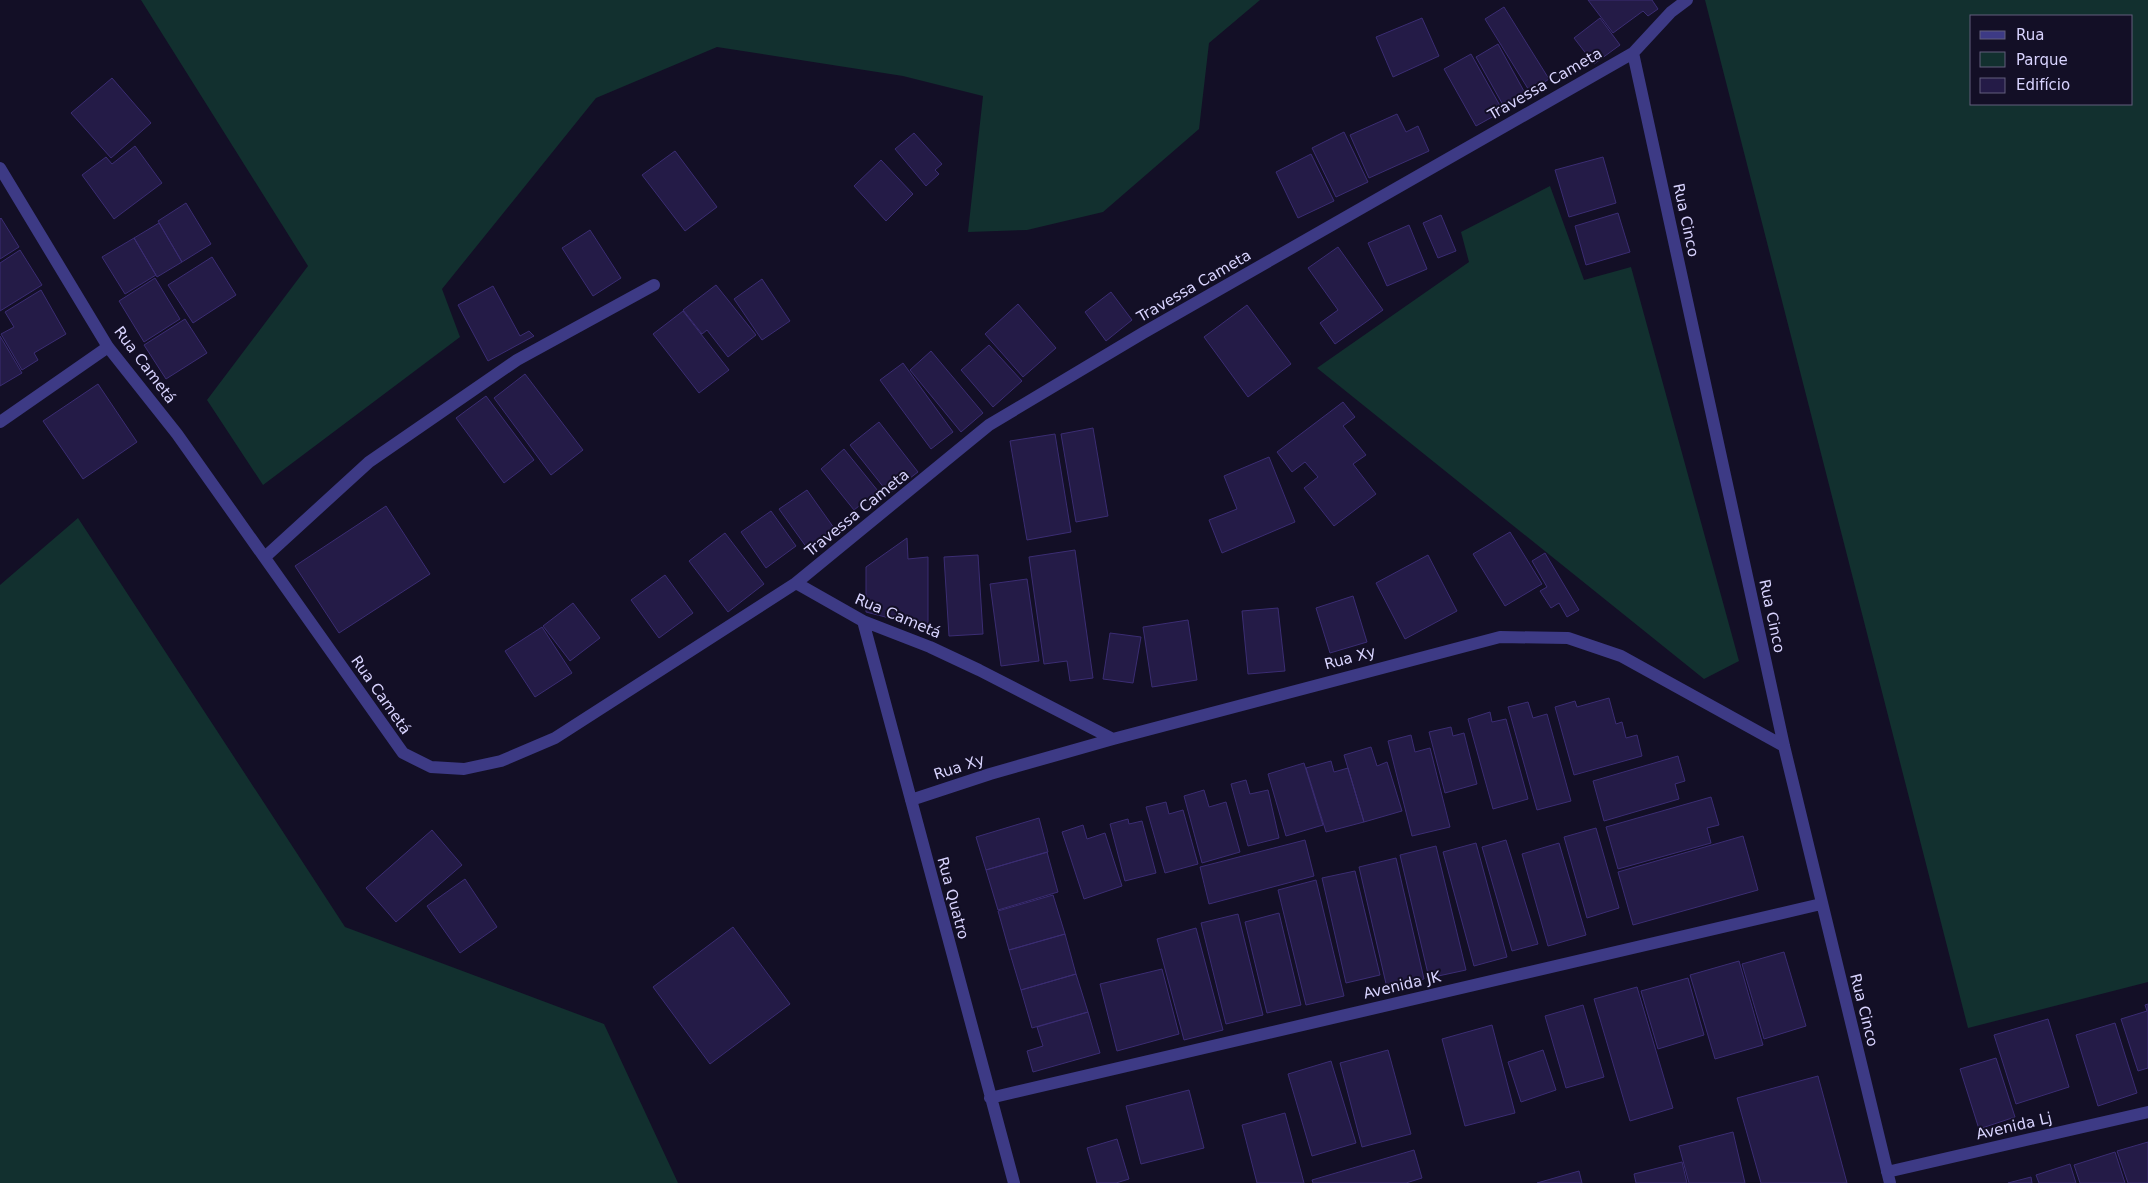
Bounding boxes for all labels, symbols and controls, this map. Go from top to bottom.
legend [1970,15,2133,105]
text: Rua [2016,26,2044,44]
street label: Travessa Cameta [1484,44,1605,124]
text: Parque [2016,51,2068,69]
text: Edifício [2016,76,2070,94]
street label: Rua Cinco [1669,182,1703,258]
street label: Travessa Cameta [1133,246,1254,326]
street label: Rua Cametá [110,323,180,407]
street label: Travessa Cameta [801,466,913,561]
street label: Rua Cinco [1755,578,1789,654]
street label: Rua Cametá [852,590,944,642]
street label: Rua Xy [1322,642,1378,673]
street label: Rua Cametá [347,652,415,738]
street label: Rua Xy [931,750,987,784]
street label: Rua Quatro [933,855,973,941]
street label: Avenida JK [1362,967,1444,1003]
street label: Rua Cinco [1846,972,1882,1048]
street label: Avenida Lj [1974,1109,2054,1143]

